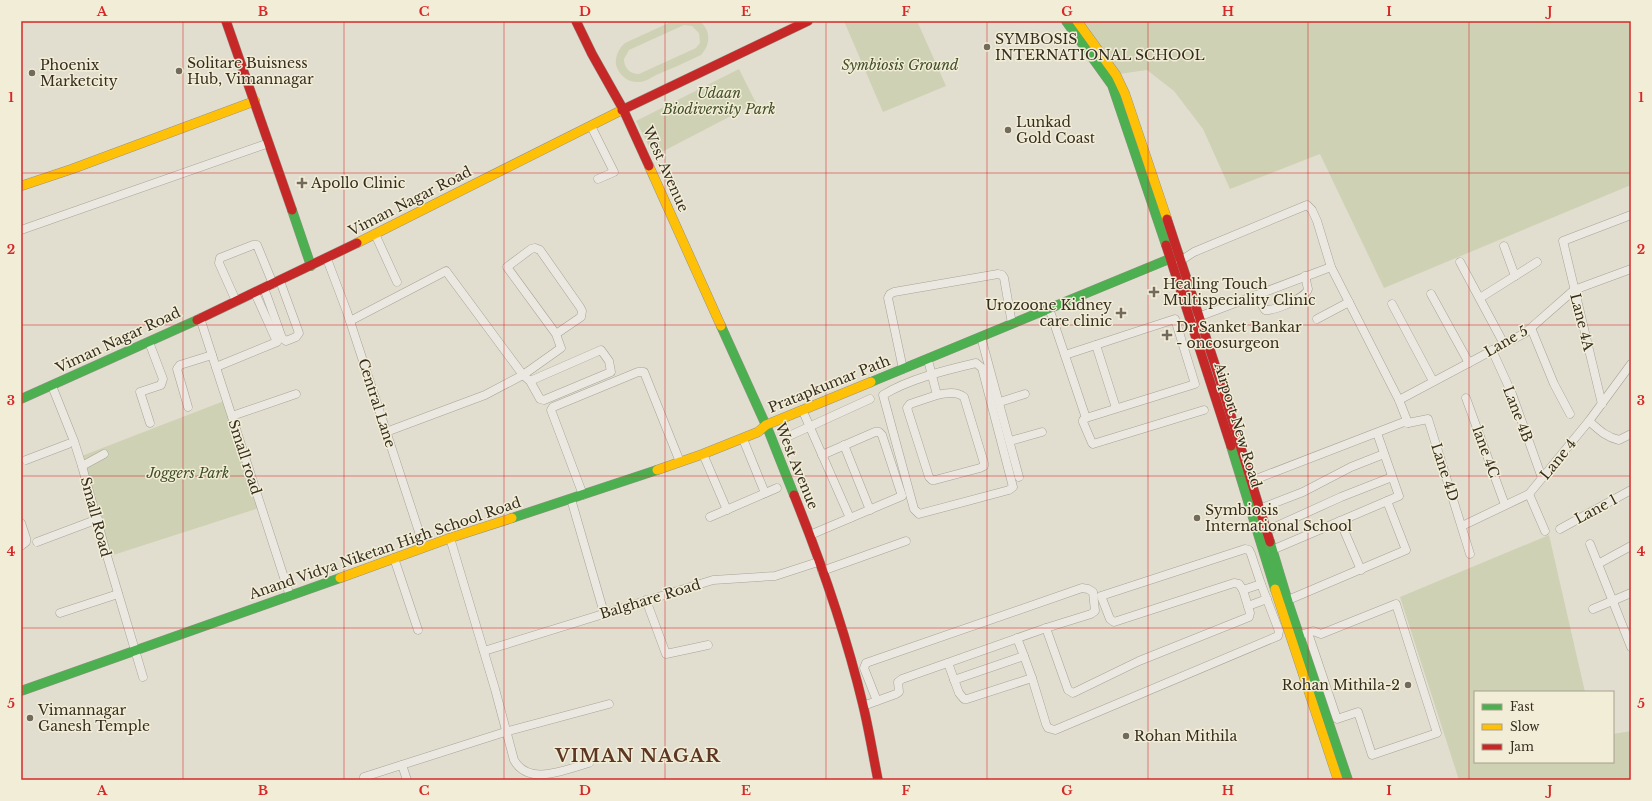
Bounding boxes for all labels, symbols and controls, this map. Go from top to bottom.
text: A [96,3,108,20]
text: B [258,3,268,20]
text: C [419,3,430,20]
text: D [579,3,591,20]
text: E [741,3,751,20]
text: F [902,3,911,20]
text: G [1061,3,1073,20]
text: H [1222,3,1234,20]
text: I [1386,3,1392,20]
text: J [1544,3,1553,20]
place label: SYMBOSIS INTERNATIONAL SCHOOL [995,30,1205,64]
marker: SYMBOSIS INTERNATIONAL SCHOOL [982,42,992,52]
place label: Solitare Buisness Hub, Vimannagar [187,54,314,88]
place label: Phoenix Marketcity [40,56,118,90]
park label: Symbiosis Ground [842,56,959,74]
marker: Solitare Buisness Hub, Vimannagar [174,66,184,76]
marker: Phoenix Marketcity [27,68,37,78]
park label: Udaan Biodiversity Park [662,84,775,118]
text: 1 [8,89,14,106]
text: 1 [1638,89,1644,106]
place label: Lunkad Gold Coast [1016,113,1096,147]
street label: West Avenue [639,122,693,215]
marker: Lunkad Gold Coast [1003,125,1013,135]
street label: Viman Nagar Road [345,162,475,240]
place label: Apollo Clinic [310,174,406,192]
marker: Apollo Clinic [296,177,308,189]
text: 2 [7,241,15,258]
text: 2 [1637,241,1645,258]
place label: Healing Touch Multispeciality Clinic [1163,275,1316,309]
marker: Healing Touch Multispeciality Clinic [1148,286,1160,298]
street label: Lane 4A [1566,291,1598,353]
place label: Urozoone Kidney care clinic [985,296,1112,330]
street label: Viman Nagar Road [52,303,184,377]
marker: Urozoone Kidney care clinic [1115,307,1127,319]
place label: Dr Sanket Bankar - oncosurgeon [1176,318,1302,352]
street label: Lane 5 [1481,321,1531,361]
marker: Dr Sanket Bankar - oncosurgeon [1161,329,1173,341]
street label: Pratapkumar Path [765,351,893,417]
street label: Central Lane [354,356,400,450]
street label: Airport New Road [1210,359,1266,490]
street label: Lane 4B [1499,383,1537,445]
text: 3 [7,392,15,409]
text: 3 [1637,392,1645,409]
street label: Small road [224,417,266,497]
street label: West Avenue [771,419,823,512]
street label: lane 4C [1468,424,1504,480]
street label: Lane 4 [1536,435,1580,483]
street label: Lane 4D [1427,441,1463,503]
park label: Joggers Park [146,464,229,482]
street label: Small Road [77,475,115,560]
street label: Lane 1 [1572,490,1620,528]
street label: Anand Vidya Niketan High School Road [246,493,524,603]
place label: Symbiosis International School [1205,501,1353,535]
marker: Symbiosis International School [1192,513,1202,523]
text: 4 [7,543,16,560]
text: 4 [1637,543,1646,560]
street label: Balghare Road [597,575,703,623]
place label: Rohan Mithila-2 [1282,676,1400,694]
marker: Rohan Mithila-2 [1403,680,1413,690]
legend [1474,691,1614,763]
text: 5 [7,695,15,712]
text: 5 [1637,695,1645,712]
text: Fast [1510,699,1535,714]
place label: Vimannagar Ganesh Temple [37,701,150,735]
marker: Vimannagar Ganesh Temple [25,713,35,723]
text: Slow [1510,719,1540,734]
place label: Rohan Mithila [1134,727,1237,745]
marker: Rohan Mithila [1121,731,1131,741]
text: Jam [1508,739,1534,754]
district label: VIMAN NAGAR [554,745,721,767]
text: A [96,782,108,799]
text: B [258,782,268,799]
text: C [419,782,430,799]
text: D [579,782,591,799]
text: E [741,782,751,799]
text: F [902,782,911,799]
text: G [1061,782,1073,799]
text: H [1222,782,1234,799]
text: I [1386,782,1392,799]
text: J [1544,782,1553,799]

